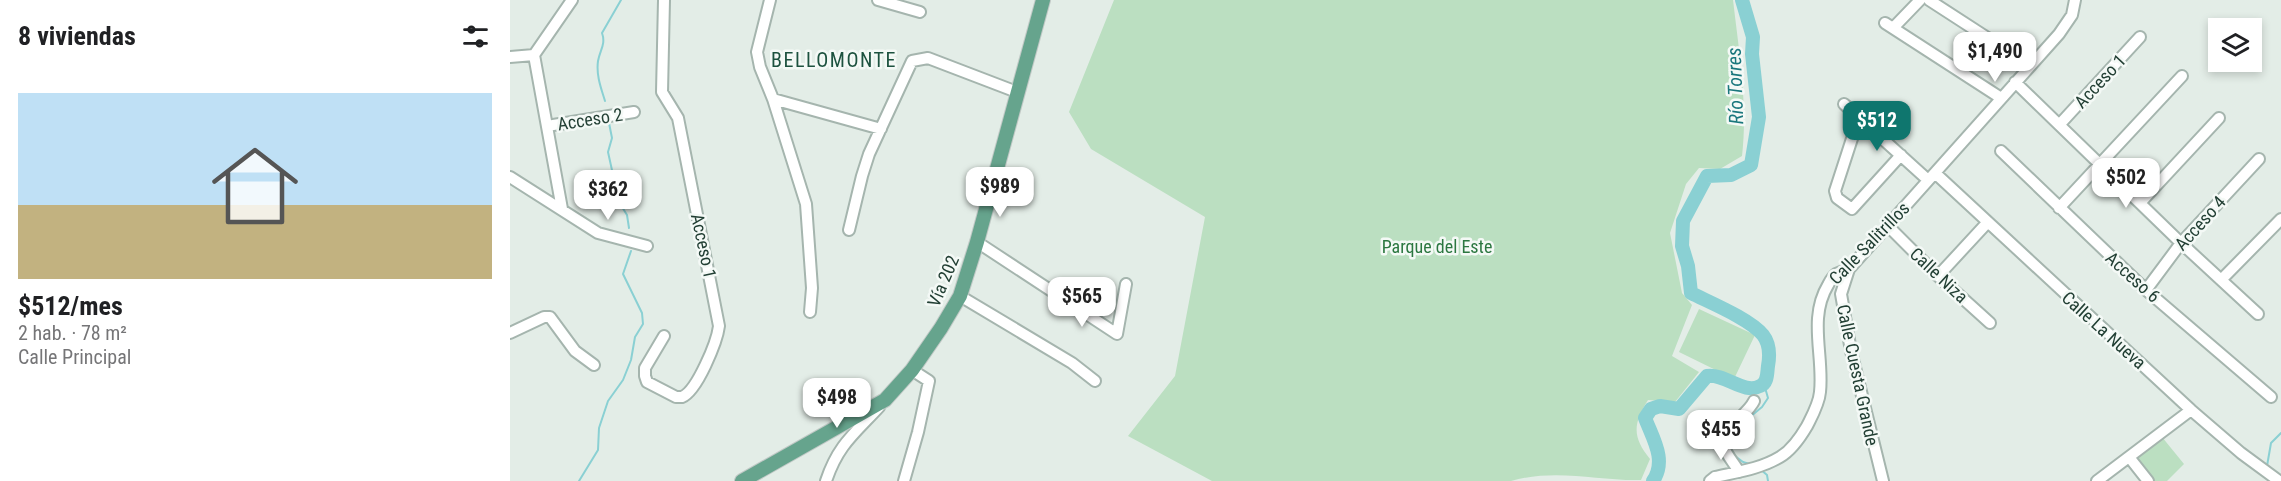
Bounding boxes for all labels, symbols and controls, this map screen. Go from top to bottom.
map controls [2208,18,2262,72]
button: layers [2208,18,2262,72]
icon: filters [459,20,492,53]
text: 8 viviendas [18,21,136,51]
pin: $1,490 [1946,32,2044,83]
text: $1,490 [1967,39,2023,63]
water label: Río Torres [1722,47,1748,125]
district label: BELLOMONTE [771,48,897,72]
street label: Acceso 1 [2070,50,2130,112]
pin: $512 [1841,101,1913,152]
street label: Acceso 2 [556,103,624,135]
text: $512 [1857,108,1897,132]
icon: home [201,132,309,240]
pin: $502 [2090,158,2162,209]
text: $502 [2106,165,2146,189]
pin: $989 [964,167,1036,218]
pin: $362 [572,170,644,221]
text: $989 [980,174,1020,198]
text: $362 [588,177,628,201]
street label: Acceso 4 [2170,191,2230,254]
street label: Calle Salitrillos [1825,197,1913,289]
street label: Acceso 1 [687,212,721,280]
park label: Parque del Este [1382,236,1492,257]
street label: Calle Niza [1906,243,1972,307]
street label: Acceso 6 [2102,247,2164,307]
street label: Vía 202 [923,252,963,310]
pin: $565 [1046,277,1118,328]
text: $565 [1062,284,1102,308]
street label: Calle La Nueva [2058,287,2150,373]
text: $512/mes [18,291,123,321]
street label: Calle Cuesta Grande [1833,303,1883,447]
text: 2 hab. · 78 m² [18,321,127,345]
text: Calle Principal [18,345,131,369]
pin: $498 [801,378,873,429]
text: $498 [817,385,857,409]
pin: $455 [1685,410,1757,461]
text: $455 [1701,417,1741,441]

